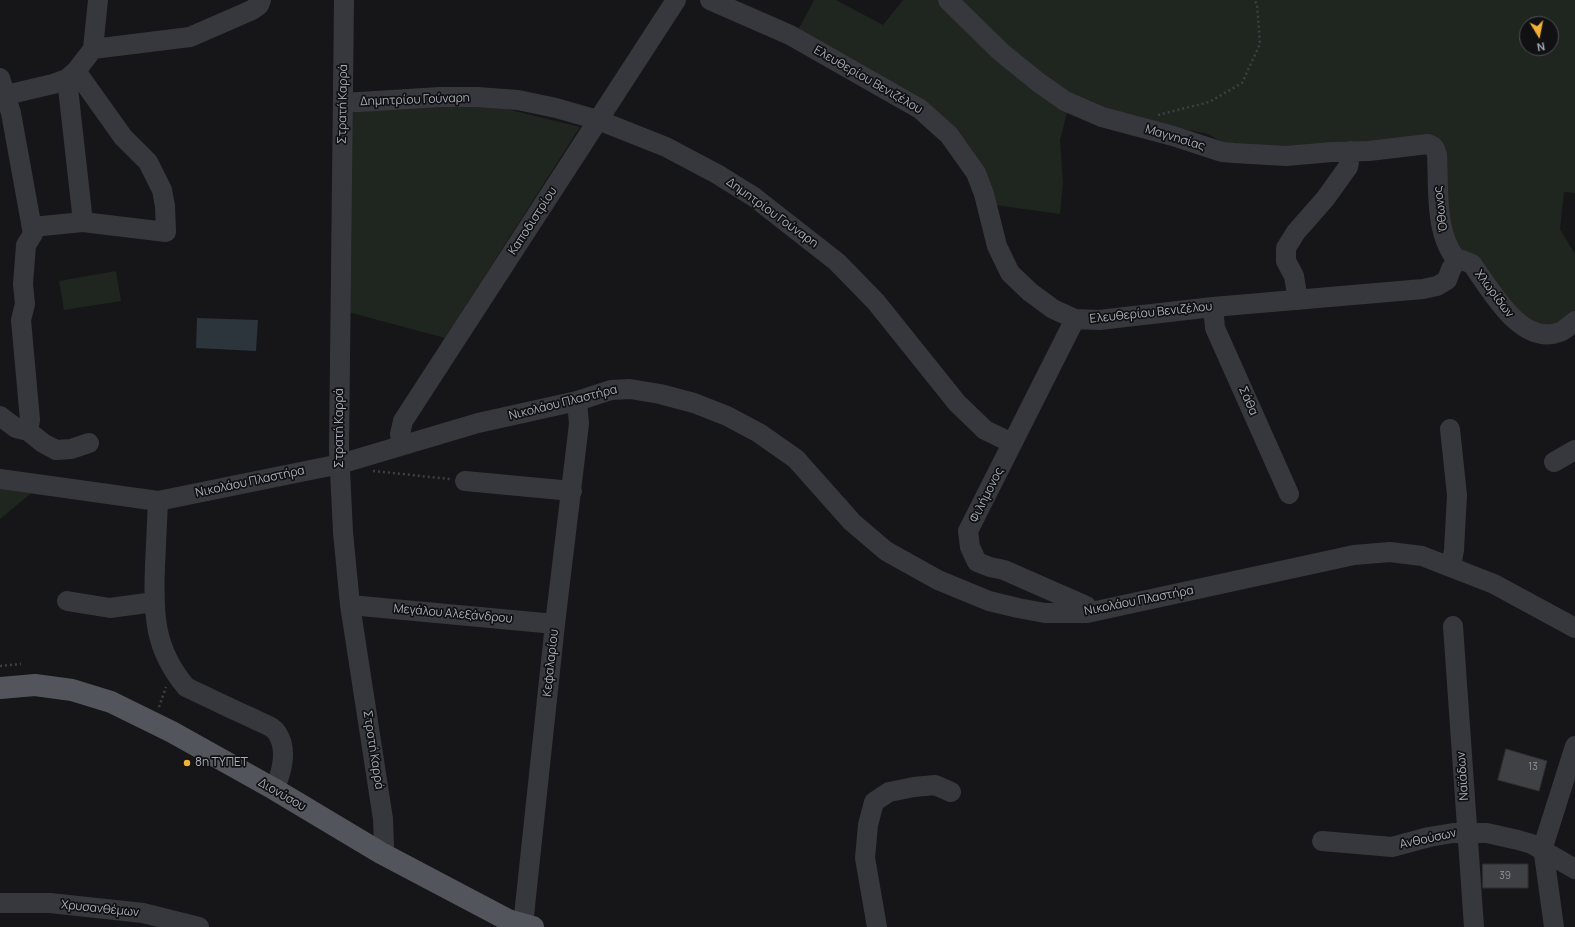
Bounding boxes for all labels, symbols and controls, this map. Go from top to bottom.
north arrow [1519,16,1559,56]
text: N [1536,39,1546,55]
street label: Ελευθερίου Βενιζέλου [811,43,925,117]
street label: Στρατή Καρρά [335,64,351,144]
street label: Δημητρίου Γούναρη [360,91,470,109]
street label: Μαγνησίας [1143,122,1207,154]
street label: Δημητρίου Γούναρη [723,175,821,251]
street label: Καποδιστρίου [506,184,560,258]
street label: Όθωνος [1431,185,1451,233]
street label: Χλωρίδων [1471,267,1517,321]
street label: Ελευθερίου Βενιζέλου [1089,299,1213,327]
street label: Νικολάου Πλαστήρα [507,383,619,423]
street label: Σάθα [1235,384,1261,418]
street label: Στρατή Καρρά [333,388,347,468]
street label: Νικολάου Πλαστήρα [194,463,306,501]
street label: Φιλήμονος [967,465,1007,525]
street label: Νικολάου Πλαστήρα [1083,583,1195,619]
street label: Μεγάλου Αλεξάνδρου [393,602,513,626]
street label: Κεφαλαρίου [540,629,562,697]
street label: Στρατή Καρρά [360,709,386,791]
street label: Ναϊάδων [1454,751,1472,801]
place label: 8η ΤΥΠΕΤ [195,756,248,770]
marker: 8η ΤΥΠΕΤ [182,758,192,768]
house number: 13 [1528,761,1538,773]
street label: Διονύσου [256,776,308,814]
street label: Ανθούσων [1398,826,1458,852]
house number: 39 [1499,870,1511,882]
street label: Χρυσανθέμων [60,898,140,920]

